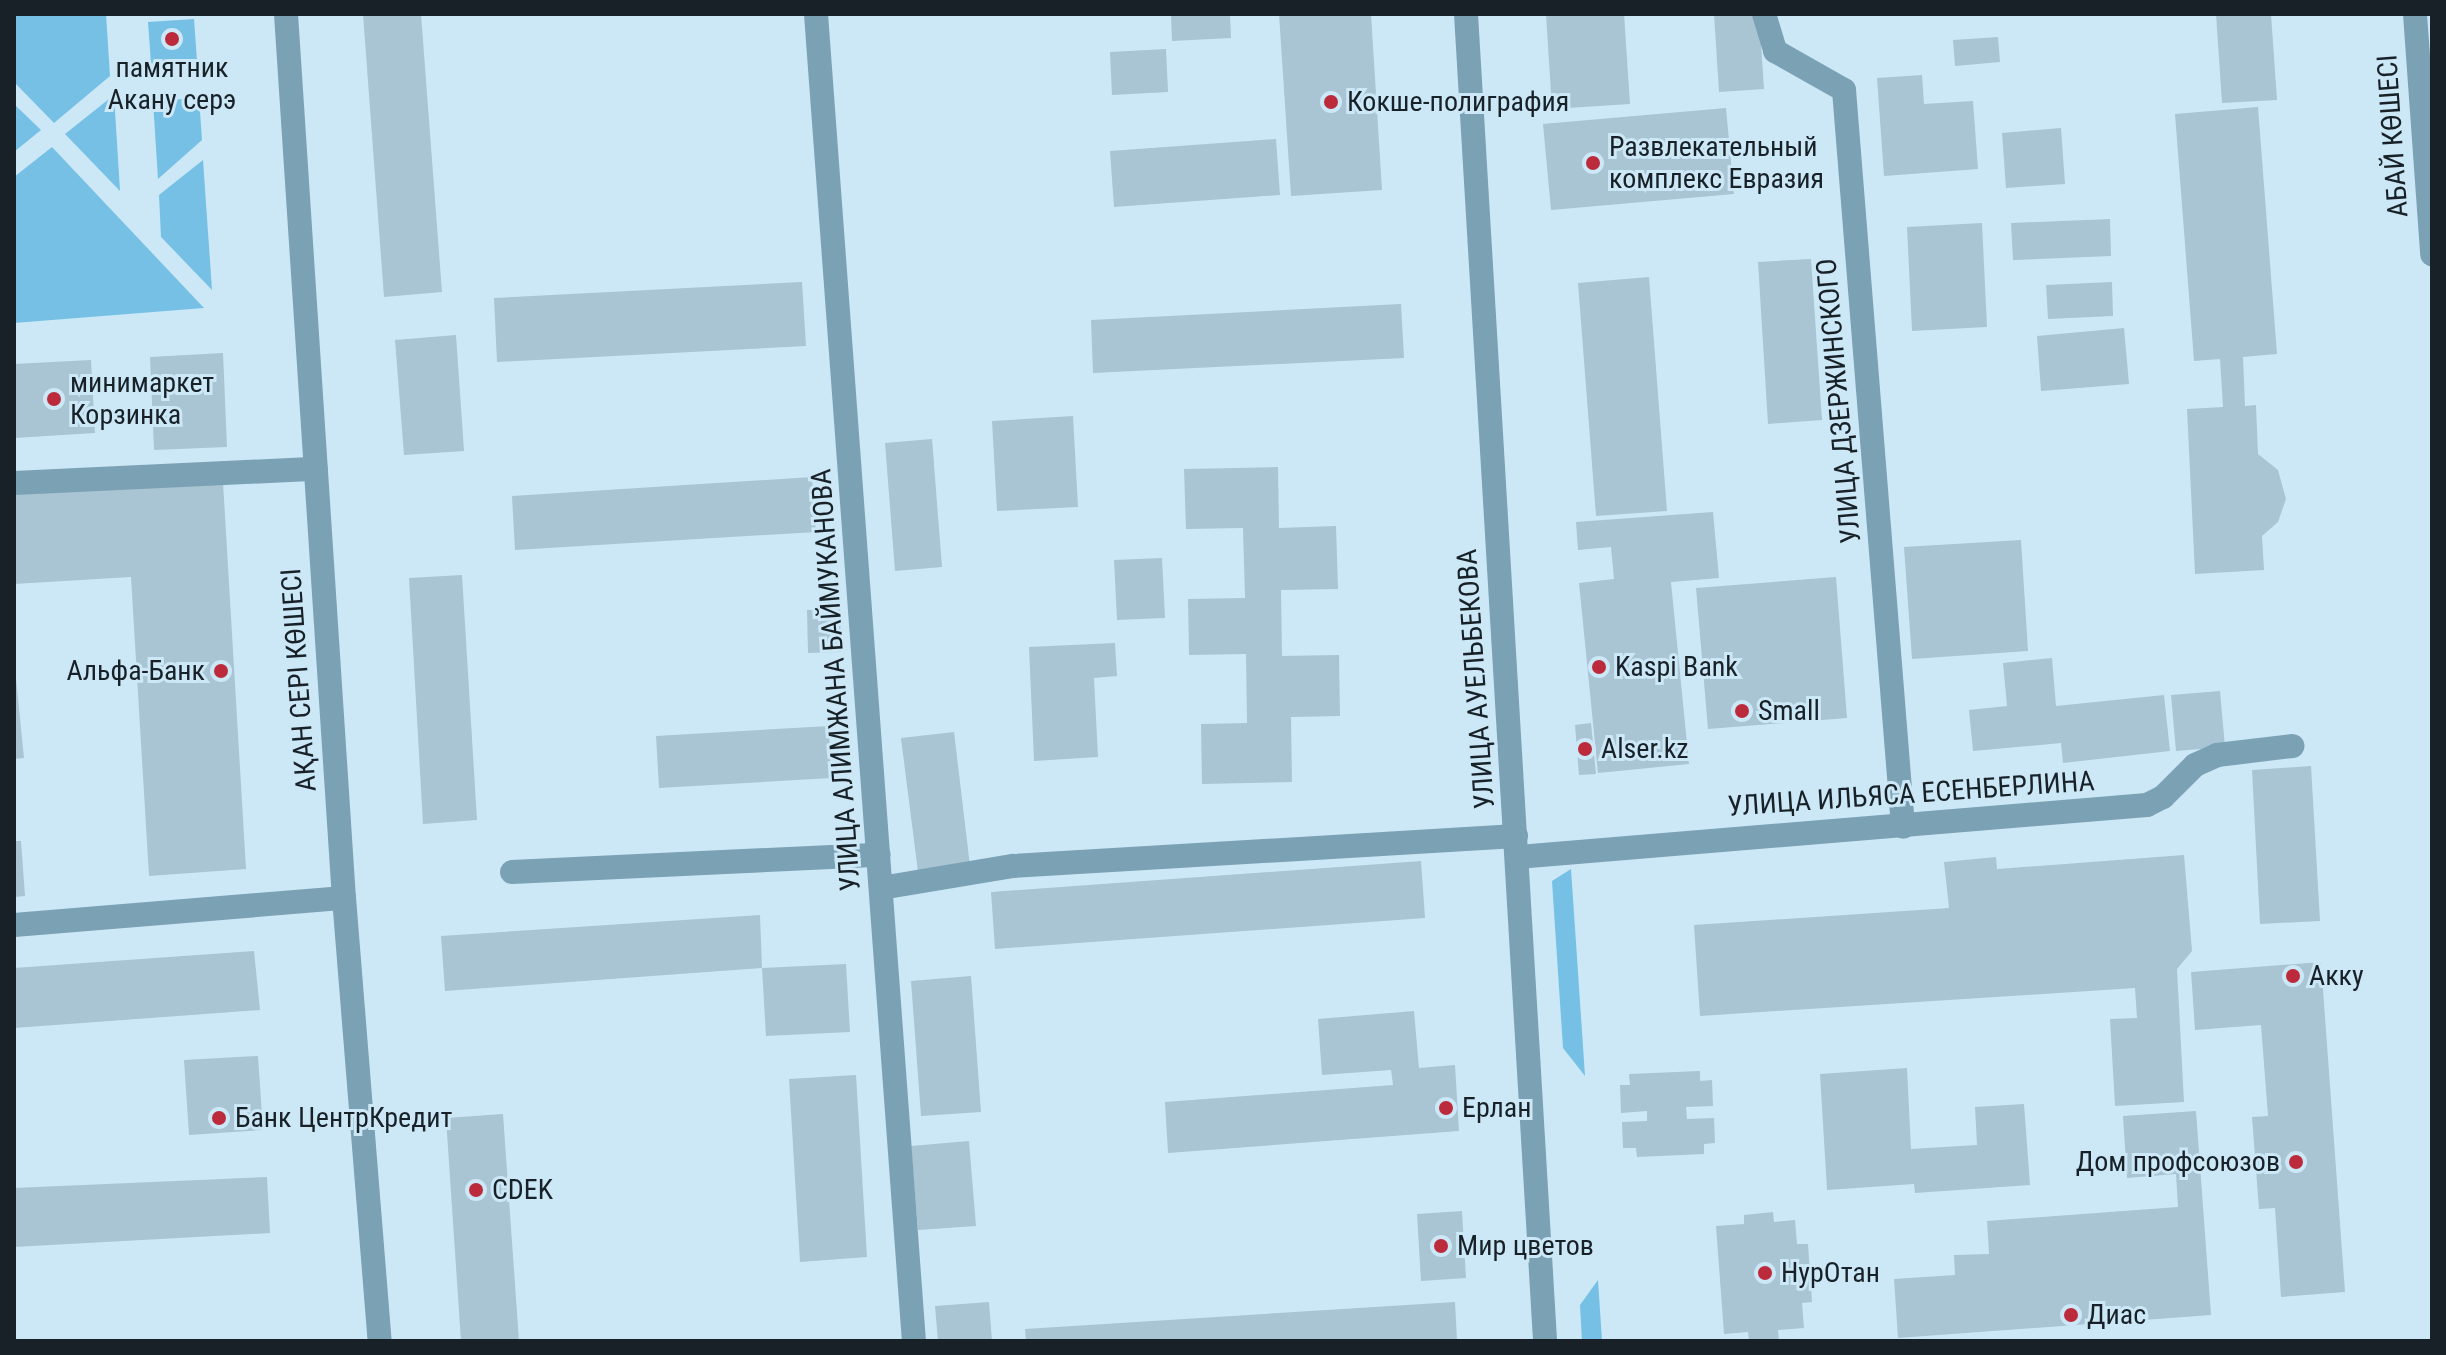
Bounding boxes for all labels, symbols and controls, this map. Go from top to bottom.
marker: памятник Акану серэ [163,30,181,48]
place label: памятник Акану серэ [108,51,236,117]
street label: АБАЙ КӨШЕСІ [2371,54,2415,218]
place label: Кокше-полиграфия [1347,85,1569,119]
marker: Кокше-полиграфия [1322,93,1340,111]
place label: Развлекательный комплекс Евразия [1609,130,1824,196]
marker: Развлекательный комплекс Евразия [1584,154,1602,172]
street label: УЛИЦА ДЗЕРЖИНСКОГО [1810,257,1868,545]
place label: минимаркет Корзинка [70,366,214,432]
marker: минимаркет Корзинка [45,390,63,408]
street label: УЛИЦА АЛИМЖАНА БАЙМУКАНОВА [804,468,868,892]
street label: УЛИЦА АУЕЛЬБЕКОВА [1450,548,1502,810]
street label: АҚАН СЕРІ КӨШЕСІ [274,567,324,793]
place label: Kaspi Bank [1615,650,1738,684]
place label: Альфа-Банк [66,654,205,688]
marker: Kaspi Bank [1590,658,1608,676]
marker: Альфа-Банк [212,662,230,680]
place label: Small [1758,694,1820,728]
marker: Small [1733,702,1751,720]
place label: Alser.kz [1601,732,1689,766]
marker: Alser.kz [1576,740,1594,758]
street label: УЛИЦА ИЛЬЯСА ЕСЕНБЕРЛИНА [1726,764,2096,824]
place label: Акку [2309,959,2364,993]
marker: Акку [2284,967,2302,985]
place label: Ерлан [1462,1091,1531,1125]
marker: Ерлан [1437,1099,1455,1117]
place label: Банк ЦентрКредит [235,1101,452,1135]
marker: Банк ЦентрКредит [210,1109,228,1127]
place label: Дом профсоюзов [2076,1145,2280,1179]
marker: Дом профсоюзов [2287,1153,2305,1171]
place label: CDEK [492,1173,553,1207]
marker: CDEK [467,1181,485,1199]
place label: Мир цветов [1457,1229,1594,1263]
marker: Мир цветов [1432,1237,1450,1255]
place label: НурОтан [1781,1256,1880,1290]
marker: НурОтан [1756,1264,1774,1282]
place label: Диас [2087,1298,2146,1332]
marker: Диас [2062,1306,2080,1324]

